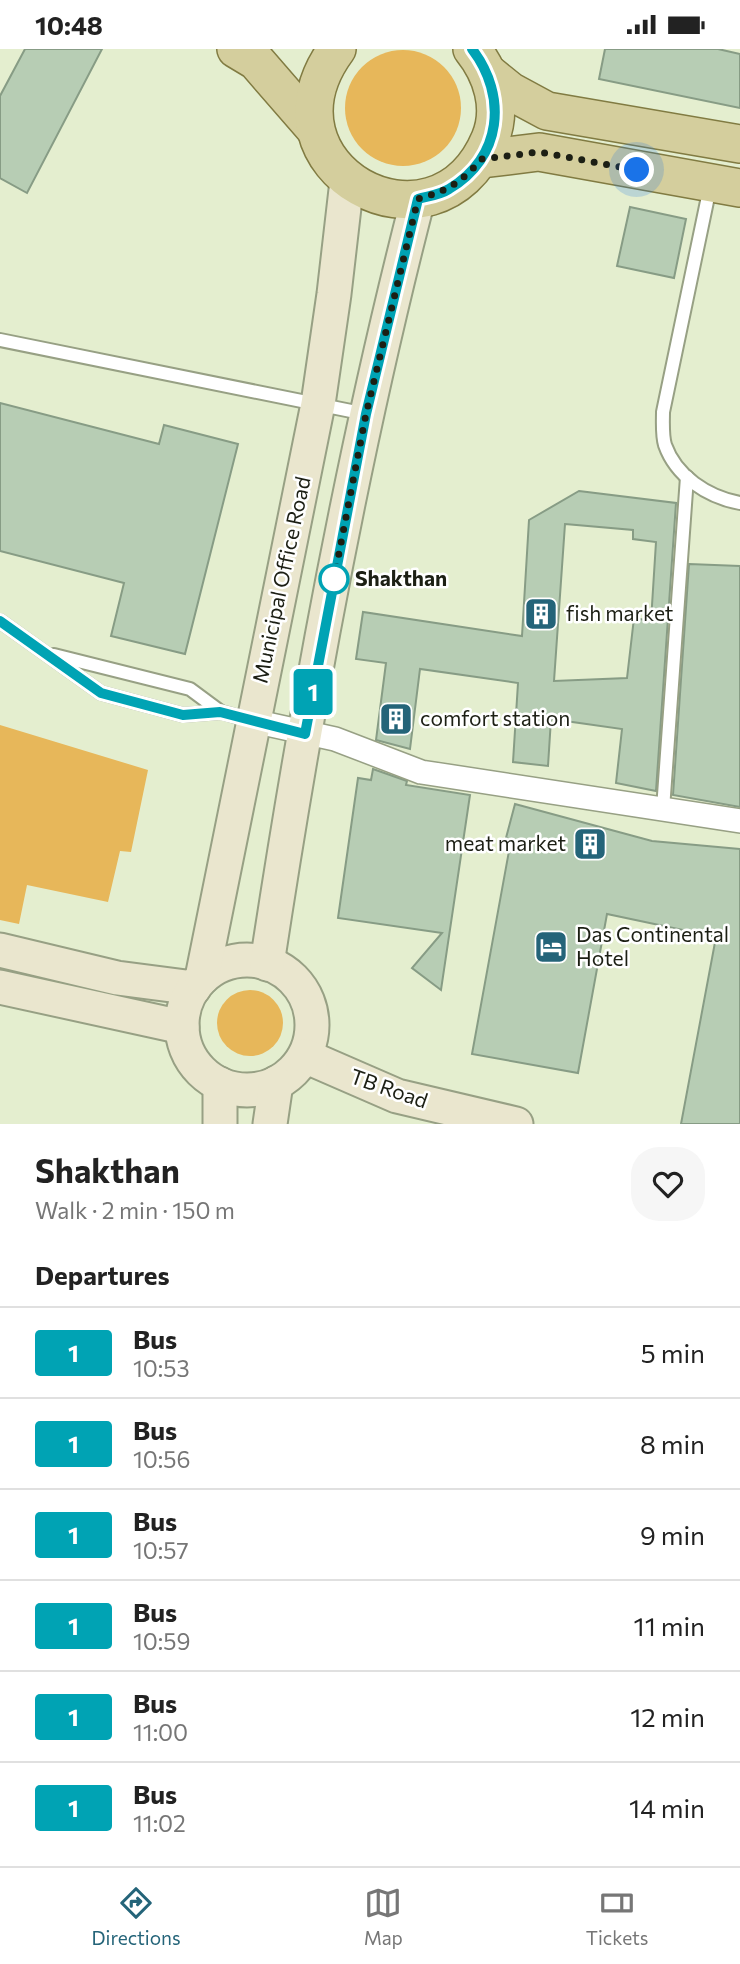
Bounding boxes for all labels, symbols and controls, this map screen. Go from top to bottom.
text: 10:48 [35,9,103,40]
your location [619,152,654,187]
street label: Municipal Office Road [246,474,315,685]
marker: Shakthan [319,564,349,594]
place label: Shakthan [355,565,447,590]
building icon: fish market [522,595,560,633]
place label: fish market [566,600,673,625]
line badge: 1 [290,669,336,715]
text: 1 [308,677,318,706]
building icon: comfort station [377,700,415,738]
place label: comfort station [420,705,570,730]
building icon: meat market [571,825,609,863]
place label: meat market [445,830,566,855]
place label: Das Continental Hotel [576,921,729,970]
hotel icon: Das Continental Hotel [532,928,570,966]
street label: TB Road [348,1063,431,1112]
button: heart [631,1147,705,1221]
text: Shakthan [35,1149,180,1190]
text: Walk · 2 min · 150 m [35,1196,235,1224]
text: Departures [35,1259,170,1290]
text: Bus [133,1323,177,1354]
text: 5 min [641,1337,705,1368]
text: 1 [68,1338,79,1367]
text: 10:53 [133,1354,190,1382]
text: Bus [133,1414,177,1445]
text: 8 min [640,1428,705,1459]
text: 1 [68,1429,79,1458]
text: 10:56 [133,1445,190,1473]
text: Bus [133,1505,177,1536]
text: 9 min [640,1519,705,1550]
text: 1 [68,1520,79,1549]
text: 10:57 [133,1536,189,1564]
text: Bus [133,1596,177,1627]
text: 11 min [634,1610,705,1641]
text: 1 [68,1611,79,1640]
text: 10:59 [133,1627,190,1655]
text: Bus [133,1687,177,1718]
text: 12 min [630,1701,705,1732]
text: 1 [68,1702,79,1731]
text: 11:00 [133,1718,188,1746]
text: Bus [133,1778,177,1809]
text: 14 min [629,1792,705,1823]
text: 1 [68,1793,79,1822]
text: 11:02 [133,1809,186,1837]
tab: Directions [92,1884,181,1949]
tab: Map [364,1884,403,1949]
tab: Tickets [586,1884,648,1949]

